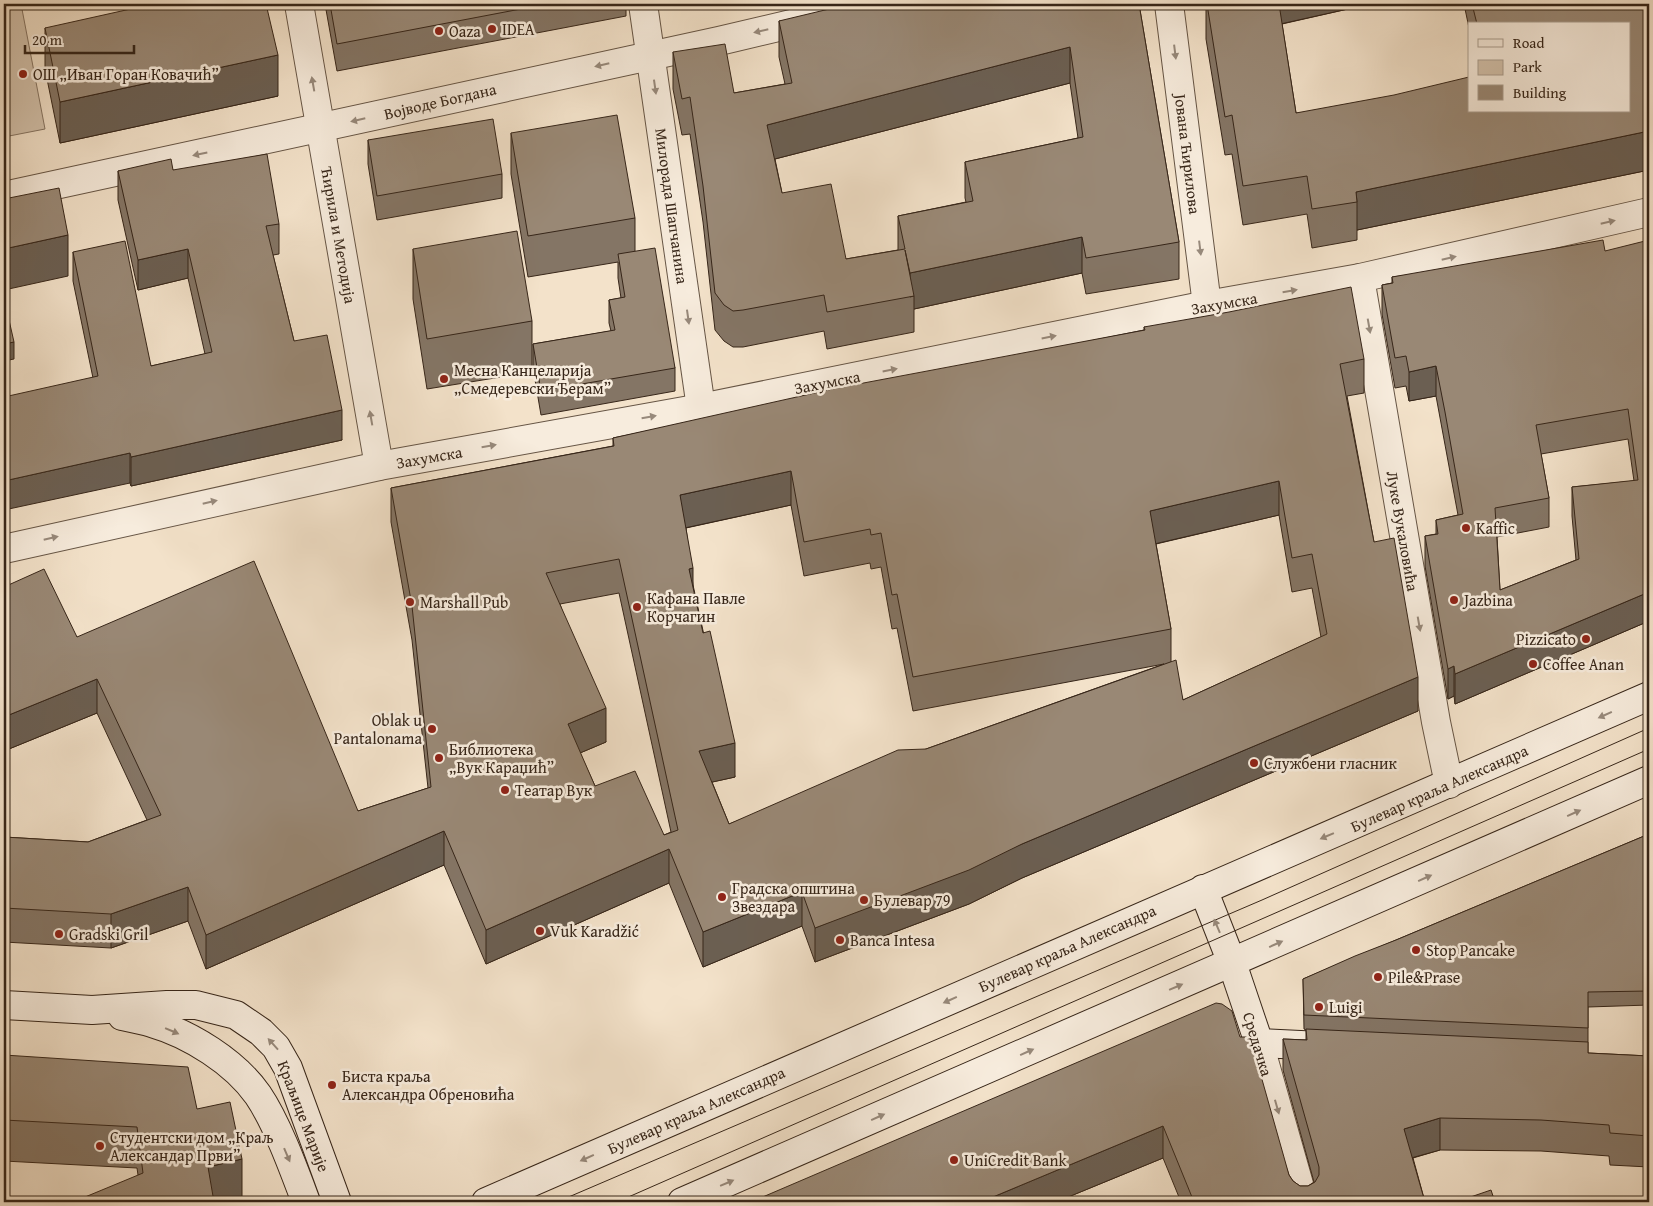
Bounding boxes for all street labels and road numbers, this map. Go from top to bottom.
street label: Војводе Богдана [382,76,499,126]
street label: Јована Ћирилова [1168,91,1207,216]
street label: Милорада Шапчанина [649,127,695,286]
street label: Ћирила и Методија [315,165,363,306]
street label: Захумска [1189,285,1259,321]
street label: Захумска [792,364,862,400]
street label: Захумска [394,439,464,475]
street label: Луке Вукаловића [1381,469,1425,593]
street label: Булевар краља Александра [1346,738,1532,838]
street label: Булевар краља Александра [974,898,1160,998]
street label: Средачка [1237,1009,1279,1079]
street label: Краљице Марије [272,1057,336,1175]
street label: Булевар краља Александра [603,1060,789,1160]

